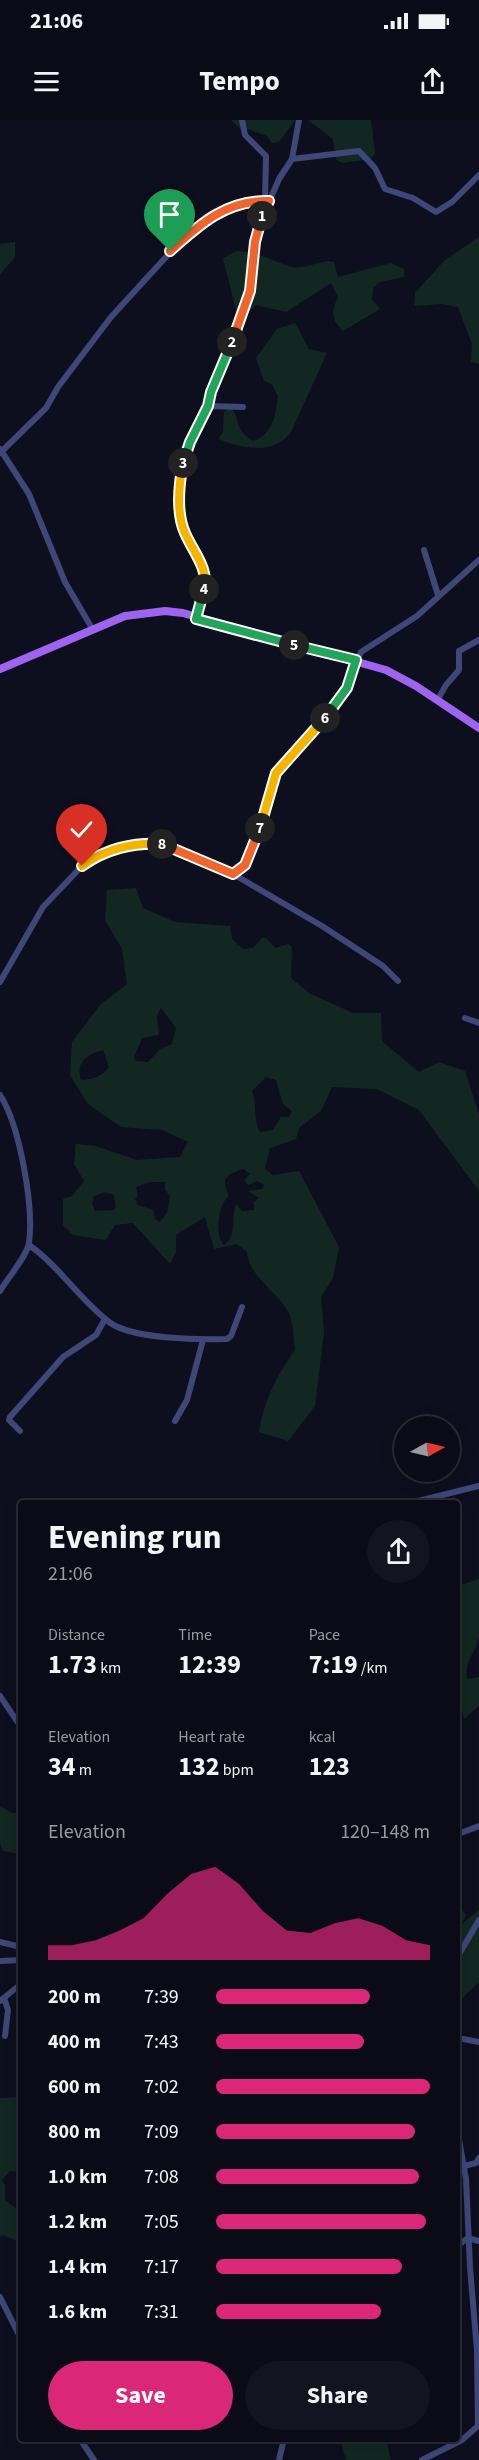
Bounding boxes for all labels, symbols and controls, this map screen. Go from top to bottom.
text: 21:06 [30,5,83,37]
text: Tempo [199,62,280,101]
icon: menu [30,65,63,98]
icon: share [416,65,449,98]
pin [144,189,195,251]
icon: arrive [153,198,186,231]
pin: 1 [247,201,277,231]
text: 1 [258,205,266,227]
pin: 2 [217,327,247,357]
text: 2 [228,331,236,353]
pin: 3 [168,448,198,478]
text: 3 [179,452,187,474]
pin: 4 [189,574,219,604]
text: 4 [200,578,208,600]
pin: 5 [279,630,309,660]
text: 5 [290,634,298,656]
pin: 6 [310,703,340,733]
text: 6 [321,707,329,729]
pin [56,804,107,866]
icon: check [65,813,98,846]
pin: 7 [245,813,275,843]
text: 7 [256,817,264,839]
pin: 8 [147,829,177,859]
text: 8 [158,833,166,855]
north arrow [394,1416,460,1482]
map controls [394,1416,460,1482]
text: Evening run [48,1514,222,1561]
button: share [367,1520,430,1583]
text: 21:06 [48,1560,93,1588]
text: Distance [48,1624,105,1646]
text: Time [178,1624,212,1646]
text: Pace [309,1624,340,1646]
text: 1.73 [48,1646,97,1683]
text: 12:39 [178,1646,241,1683]
text: 7:19 [309,1646,358,1683]
text: km [97,1657,121,1679]
text: /km [358,1657,388,1679]
text: Elevation [48,1726,110,1748]
text: Heart rate [178,1726,245,1748]
text: kcal [309,1726,336,1748]
text: 34 [48,1748,75,1785]
text: 132 [178,1748,220,1785]
text: 123 [309,1748,350,1785]
text: m [75,1759,92,1781]
text: bpm [220,1759,254,1781]
text: Elevation [48,1818,126,1846]
text: 120–148 m [340,1818,430,1846]
text: 200 m [48,1983,101,2011]
text: 7:39 [144,1983,179,2011]
text: 400 m [48,2028,101,2056]
text: 7:43 [144,2028,179,2056]
text: 600 m [48,2073,101,2101]
text: 7:02 [144,2073,179,2101]
text: 800 m [48,2118,101,2146]
text: 7:09 [144,2118,179,2146]
text: 1.0 km [48,2163,107,2191]
text: 7:08 [144,2163,179,2191]
text: 1.2 km [48,2208,107,2236]
text: 7:05 [144,2208,179,2236]
text: 1.4 km [48,2253,107,2281]
text: 7:17 [144,2253,179,2281]
text: 1.6 km [48,2298,107,2326]
text: 7:31 [144,2298,179,2326]
button: Save [48,2361,233,2430]
button: Share [245,2361,430,2430]

